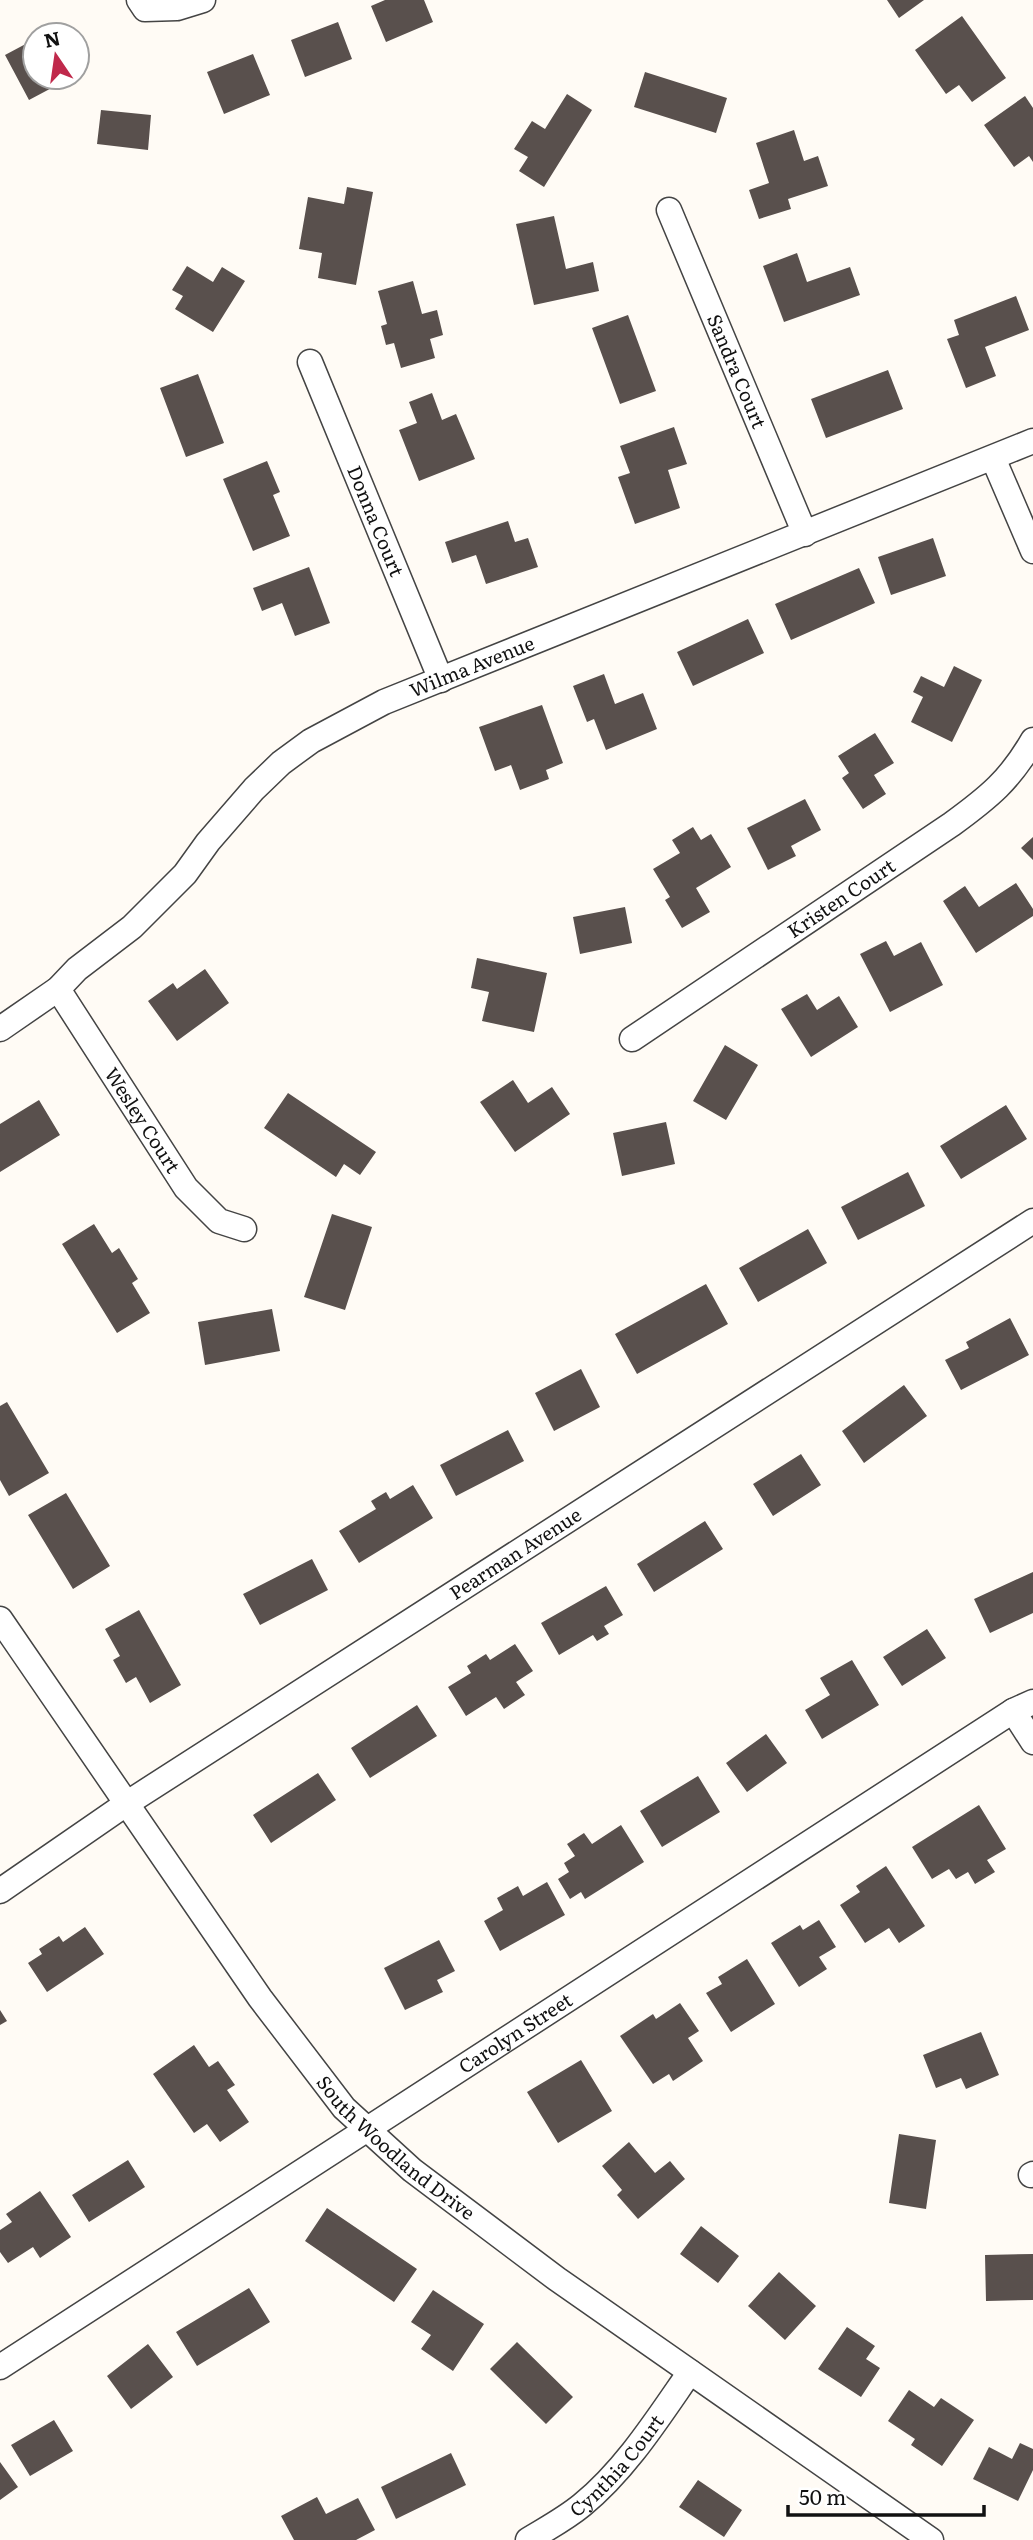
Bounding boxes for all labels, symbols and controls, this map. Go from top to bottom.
north arrow [21,21,91,91]
text: N [41,23,63,54]
street label: Sandra Court [701,310,774,433]
street label: Donna Court [341,461,412,581]
street label: Wilma Avenue [405,628,538,703]
street label: Kristen Court [781,851,900,944]
street label: Wesley Court [99,1061,188,1178]
street label: Pearman Avenue [443,1500,586,1606]
street label: Carolyn Street [453,1985,577,2080]
street label: South Woodland Drive [311,2069,482,2226]
street label: Cynthia Court [563,2408,670,2523]
scale bar [788,2474,984,2518]
text: 50 m [799,2480,846,2511]

